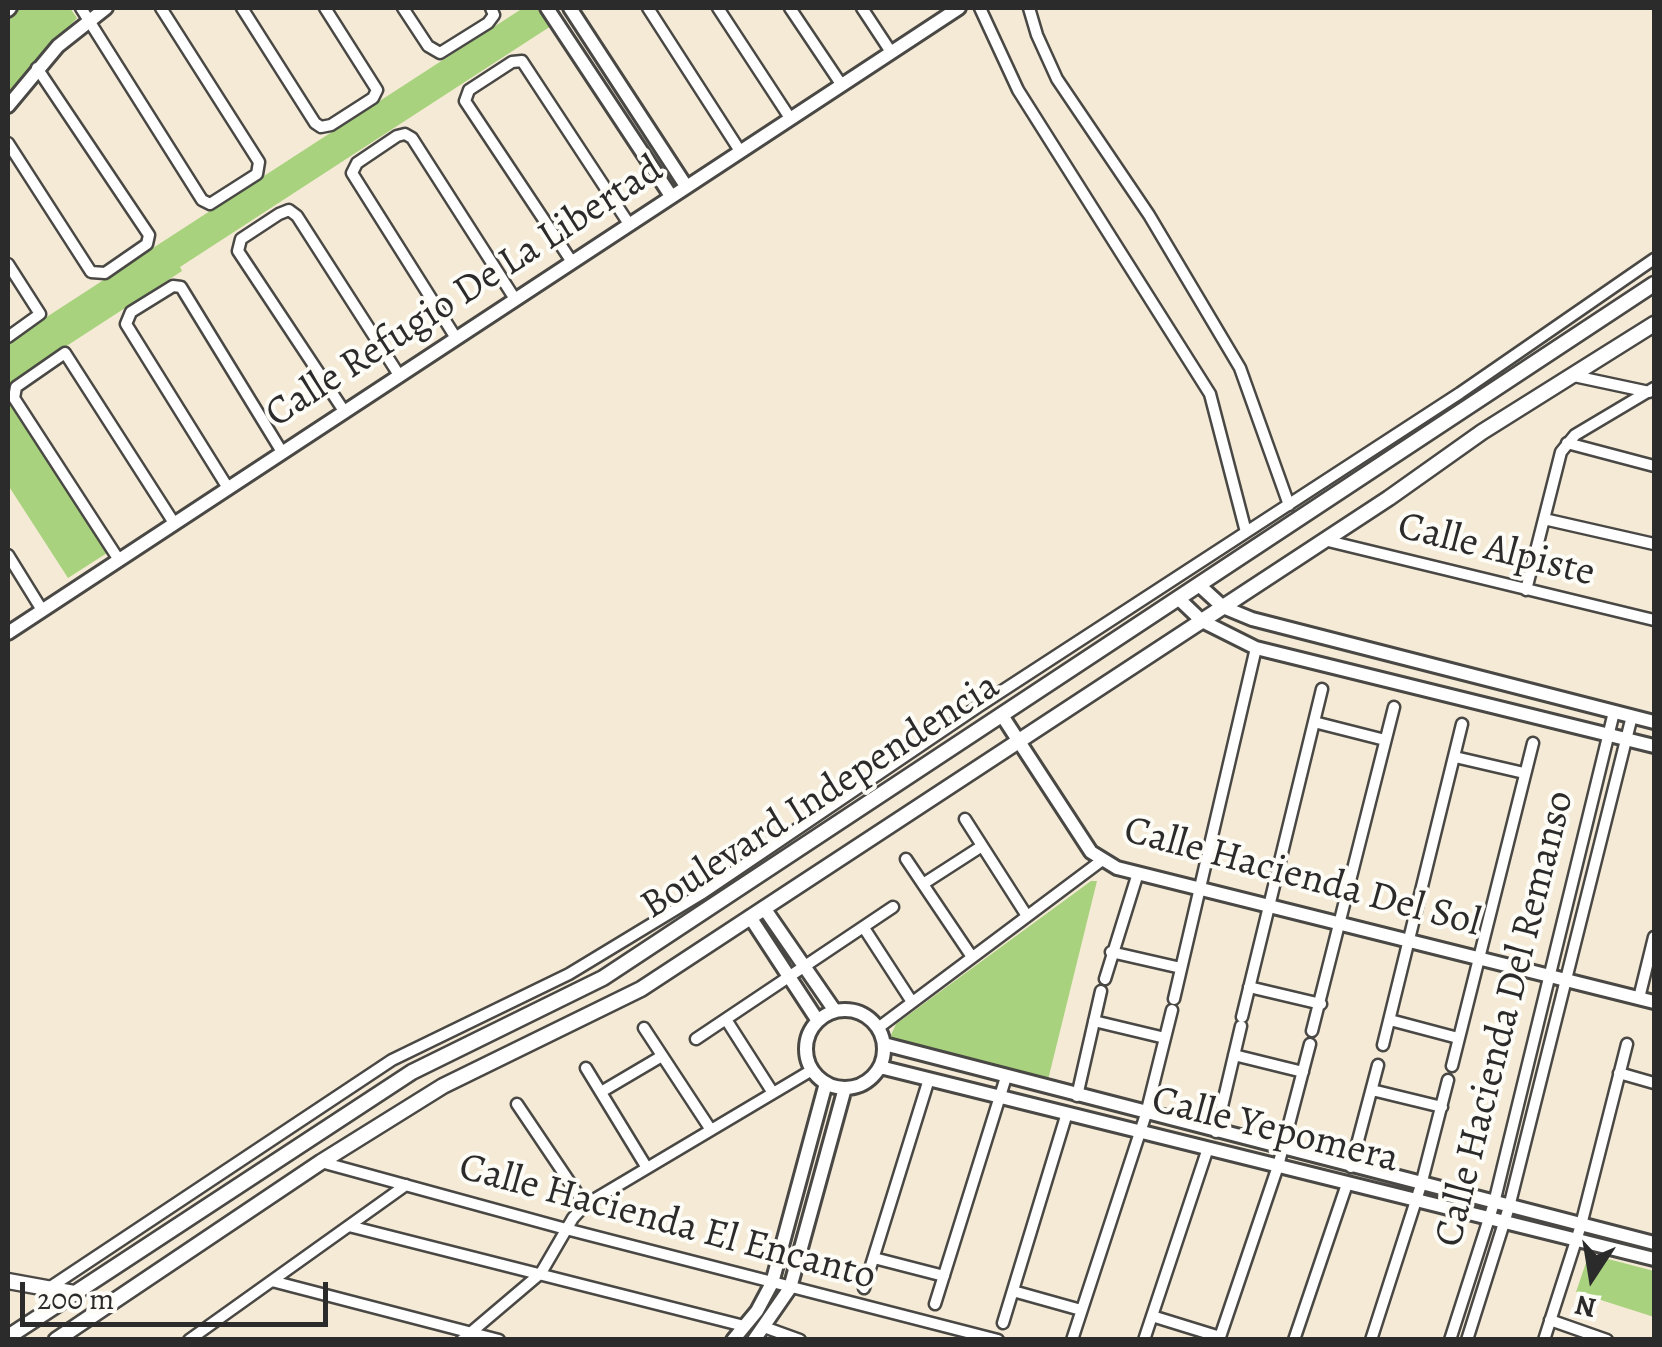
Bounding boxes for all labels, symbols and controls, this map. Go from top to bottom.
street label: Calle Refugio De La Libertad [258,147,672,439]
street label: Calle Alpiste [1393,503,1599,599]
street label: Boulevard Independencia [633,663,1009,931]
street label: Calle Hacienda Del Remanso [1426,786,1586,1252]
street label: Calle Hacienda Del Sol [1119,807,1485,949]
street label: Calle Yepomera [1147,1077,1403,1185]
street label: Calle Hacienda El Encanto [454,1144,880,1302]
north arrow [1542,1227,1642,1327]
scale bar [25,1262,332,1324]
text: 200 m [37,1279,114,1319]
text: N [1572,1286,1600,1327]

